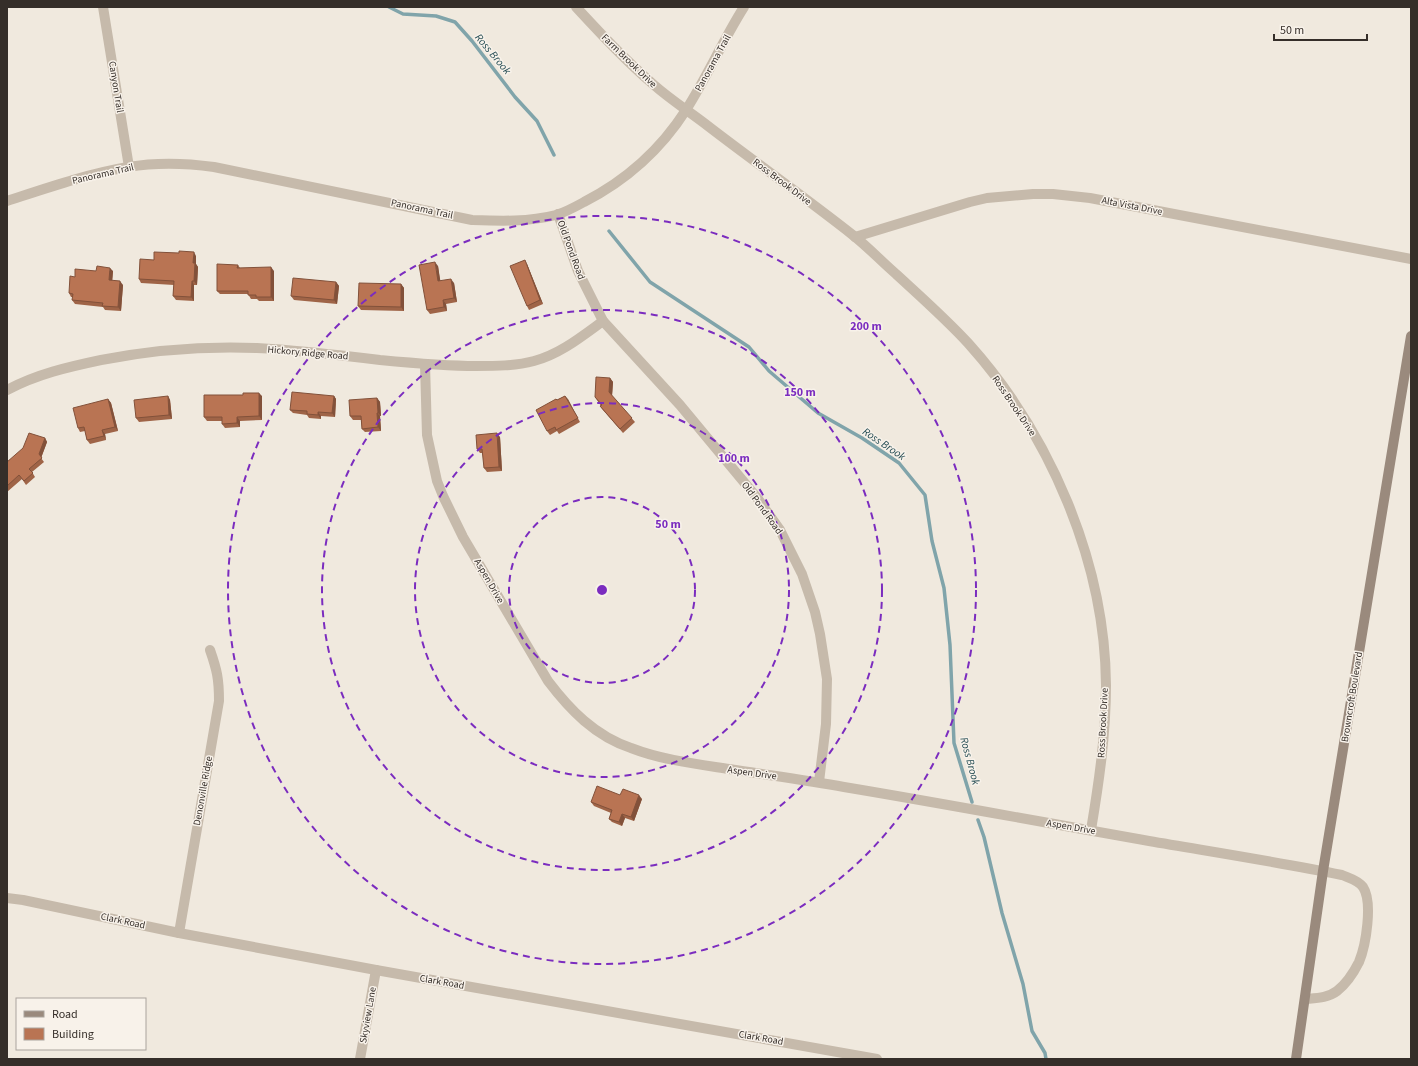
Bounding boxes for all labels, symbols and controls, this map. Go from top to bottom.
scale bar [1274,16,1367,42]
text: 50 m [1280,22,1304,39]
water label: Ross Brook [471,30,515,78]
street label: Farm Brook Drive [598,31,660,91]
street label: Panorama Trail [692,32,735,94]
street label: Canyon Trail [105,60,127,114]
street label: Ross Brook Drive [750,155,814,209]
street label: Panorama Trail [71,160,136,188]
street label: Alta Vista Drive [1100,193,1164,219]
street label: Panorama Trail [390,196,455,222]
street label: Old Pond Road [554,218,588,282]
text: 200 m [850,318,882,335]
street label: Hickory Ridge Road [267,342,349,364]
street label: Ross Brook Drive [989,373,1039,439]
text: 150 m [784,384,816,401]
water label: Ross Brook [859,424,909,464]
text: 100 m [718,450,750,467]
street label: Old Pond Road [738,479,786,537]
text: 50 m [655,516,681,533]
street label: Aspen Drive [471,556,507,606]
centre of rings [595,583,609,597]
street label: Browncroft Boulevard [1338,651,1366,743]
street label: Ross Brook Drive [1094,688,1112,758]
water label: Ross Brook [956,735,984,787]
street label: Denonville Ridge [190,755,216,827]
street label: Aspen Drive [727,763,778,783]
street label: Aspen Drive [1045,816,1097,838]
street label: Clark Road [99,909,147,933]
street label: Clark Road [419,971,465,993]
street label: Skyview Lane [356,986,380,1044]
legend [16,998,146,1050]
text: Road [52,1006,78,1023]
text: Building [52,1026,94,1043]
street label: Clark Road [738,1027,784,1049]

